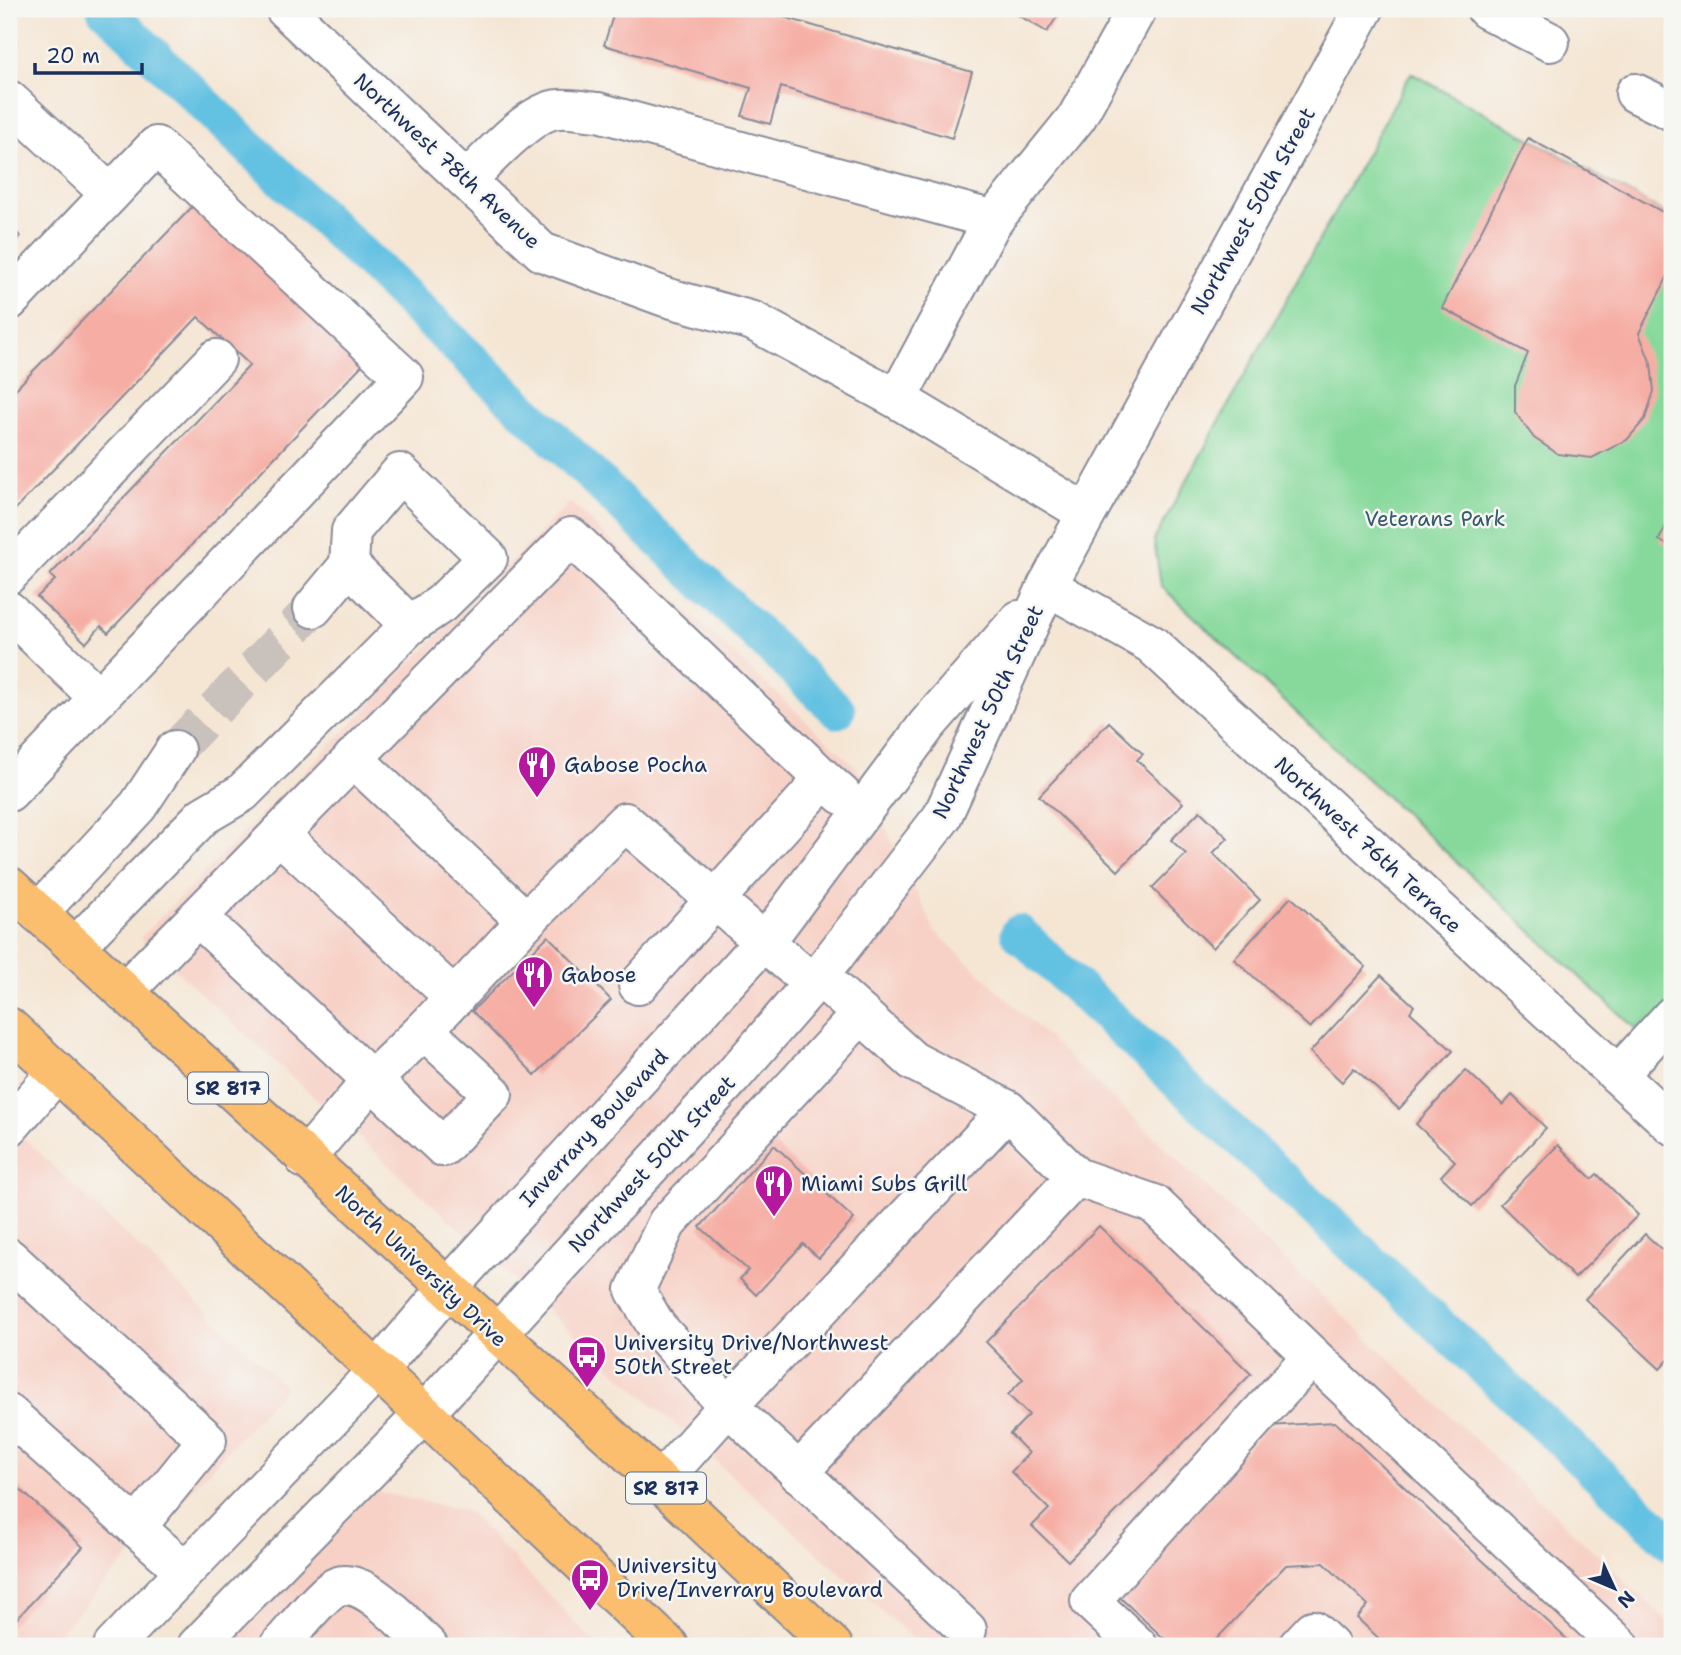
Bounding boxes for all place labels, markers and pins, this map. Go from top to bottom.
restaurant icon: Gabose Pocha [516,744,558,799]
place label: Gabose Pocha [564,751,707,779]
restaurant icon: Gabose [513,954,555,1009]
place label: Gabose [561,961,637,989]
restaurant icon: Miami Subs Grill [753,1163,795,1218]
place label: Miami Subs Grill [801,1170,968,1198]
place label: University Drive/Northwest 50th Street [614,1329,889,1381]
bus stop icon: University Drive/Northwest 50th Street [566,1334,608,1389]
place label: University Drive/Inverrary Boulevard [617,1552,883,1604]
bus stop icon: University Drive/Inverrary Boulevard [569,1557,611,1612]

